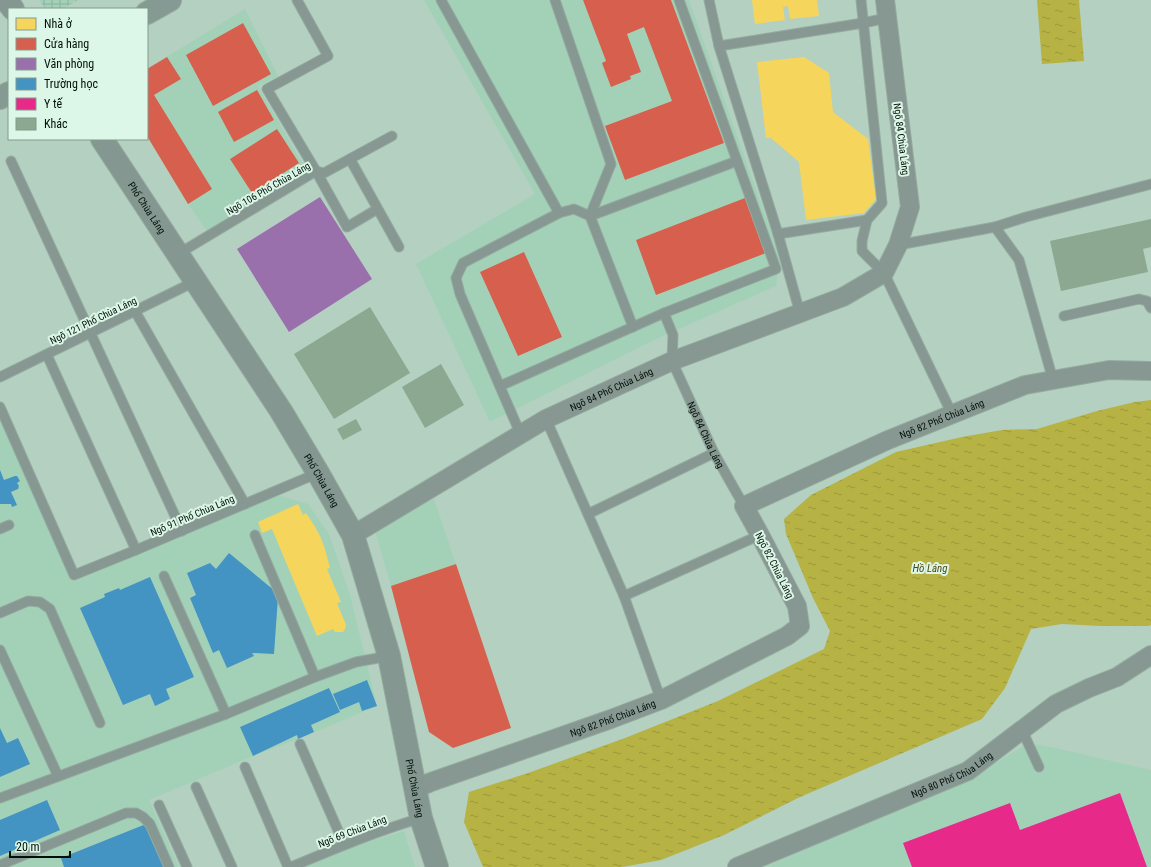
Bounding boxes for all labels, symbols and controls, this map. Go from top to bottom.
legend [8,8,148,140]
text: Nhà ở [44,17,73,31]
text: Cửa hàng [44,37,89,51]
text: Văn phòng [44,57,94,71]
text: Trường học [44,77,98,91]
text: Y tế [44,97,64,111]
street label: Ngõ 84 Chùa Láng [892,102,911,176]
text: Khác [44,117,68,131]
street label: Ngõ 106 Phố Chùa Láng [224,159,312,217]
street label: Phố Chùa Láng [126,180,168,236]
street label: Ngõ 121 Phố Chùa Láng [48,294,138,346]
street label: Ngõ 84 Phố Chùa Láng [568,366,655,413]
street label: Ngõ 82 Phố Chùa Láng [898,397,986,441]
street label: Ngõ 84 Chùa Láng [685,400,726,470]
street label: Phố Chùa Láng [302,452,341,509]
street label: Ngõ 91 Phố Chùa Láng [148,492,236,538]
street label: Ngõ 82 Chùa Láng [753,530,796,600]
water label: Hồ Láng [912,562,948,575]
street label: Ngõ 82 Phố Chùa Láng [569,698,657,739]
street label: Ngõ 80 Phố Chùa Láng [910,749,995,800]
street label: Phố Chùa Láng [403,758,426,819]
street label: Ngõ 69 Chùa Láng [316,813,388,850]
scale bar [10,833,70,859]
text: 20 m [16,840,40,854]

